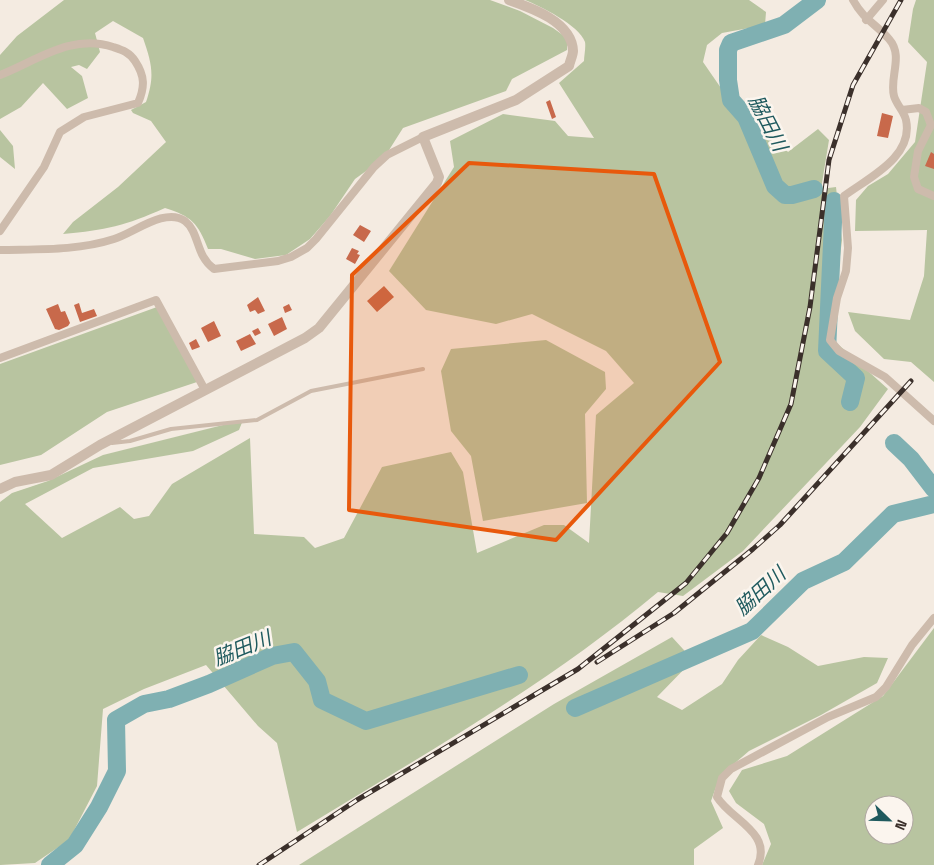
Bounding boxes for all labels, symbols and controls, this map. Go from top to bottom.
water label: 脇田川 [743,90,794,157]
water label: 脇田川 [729,560,792,621]
water label: 脇田川 [209,624,277,671]
north arrow [864,795,914,845]
text: N [891,817,911,833]

